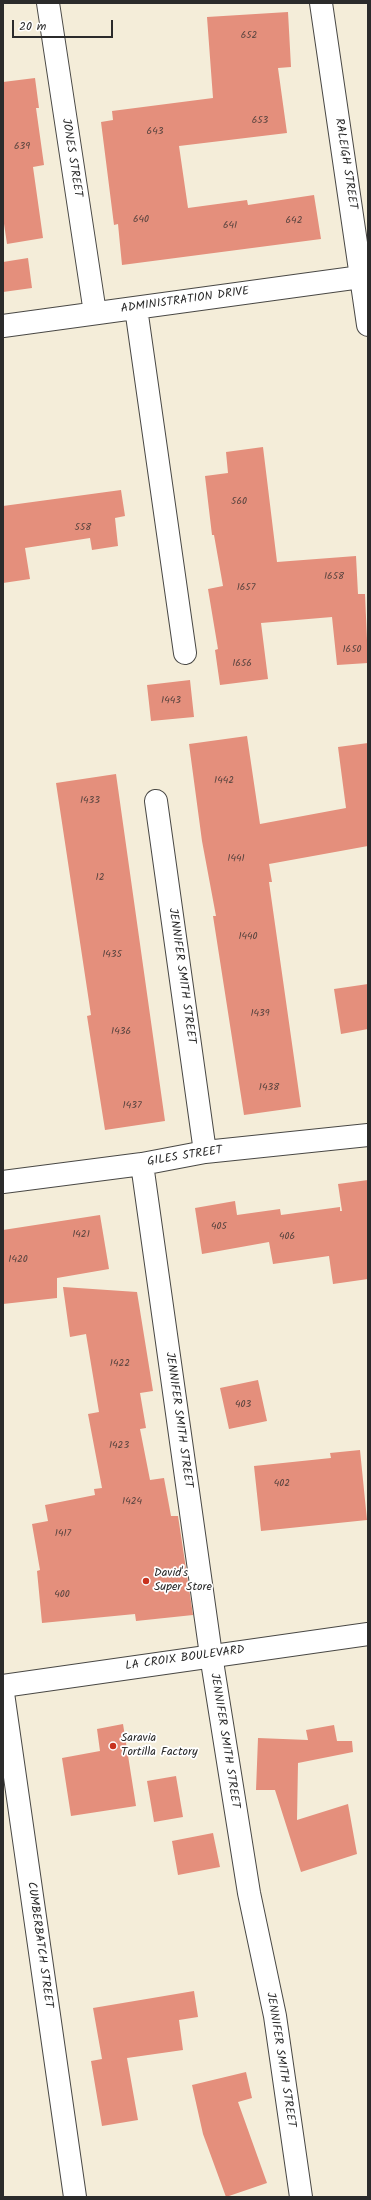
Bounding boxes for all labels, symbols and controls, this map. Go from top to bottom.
scale bar [14,12,115,38]
text: 20 m [19,17,46,36]
house number: 652 [241,30,257,42]
house number: 653 [252,115,268,127]
street label: RALEIGH STREET [331,117,359,211]
street label: JONES STREET [58,118,84,198]
house number: 643 [147,126,163,138]
house number: 639 [14,141,30,153]
house number: 640 [133,214,149,226]
house number: 642 [286,215,302,227]
house number: 641 [223,220,237,232]
street label: ADMINISTRATION DRIVE [120,285,250,317]
house number: 560 [231,496,247,508]
house number: 558 [75,522,91,534]
house number: 1658 [324,571,344,583]
house number: 1657 [237,582,255,594]
house number: 1650 [342,644,362,656]
house number: 1656 [232,658,252,670]
house number: 1443 [161,695,181,707]
house number: 1442 [214,775,234,787]
house number: 1433 [80,795,100,807]
house number: 1441 [227,853,245,865]
house number: 12 [96,872,104,884]
street label: JENNIFER SMITH STREET [164,907,198,1045]
house number: 1440 [238,931,258,943]
house number: 1435 [102,949,122,961]
house number: 1439 [250,1008,270,1020]
house number: 1436 [111,1026,131,1038]
house number: 1438 [259,1082,279,1094]
house number: 1437 [123,1100,141,1112]
street label: GILES STREET [146,1144,224,1170]
house number: 405 [211,1221,227,1233]
house number: 1421 [72,1229,90,1241]
house number: 406 [279,1231,295,1243]
house number: 1420 [8,1254,28,1266]
street label: JENNIFER SMITH STREET [161,1351,195,1489]
house number: 1422 [110,1358,130,1370]
house number: 403 [235,1399,251,1411]
house number: 1423 [109,1440,129,1452]
house number: 402 [274,1478,290,1490]
house number: 1424 [122,1496,142,1508]
house number: 1417 [55,1528,71,1540]
place label: David's Super Store [154,1567,212,1595]
marker: David's Super Store [141,1576,151,1586]
house number: 400 [54,1589,70,1601]
street label: LA CROIX BOULEVARD [124,1643,246,1675]
street label: JENNIFER SMITH STREET [206,1672,242,1810]
place label: Saravia Tortilla Factory [121,1732,198,1760]
marker: Saravia Tortilla Factory [108,1741,118,1751]
street label: CUMBERBATCH STREET [23,1881,55,2009]
street label: JENNIFER SMITH STREET [262,1991,298,2129]

